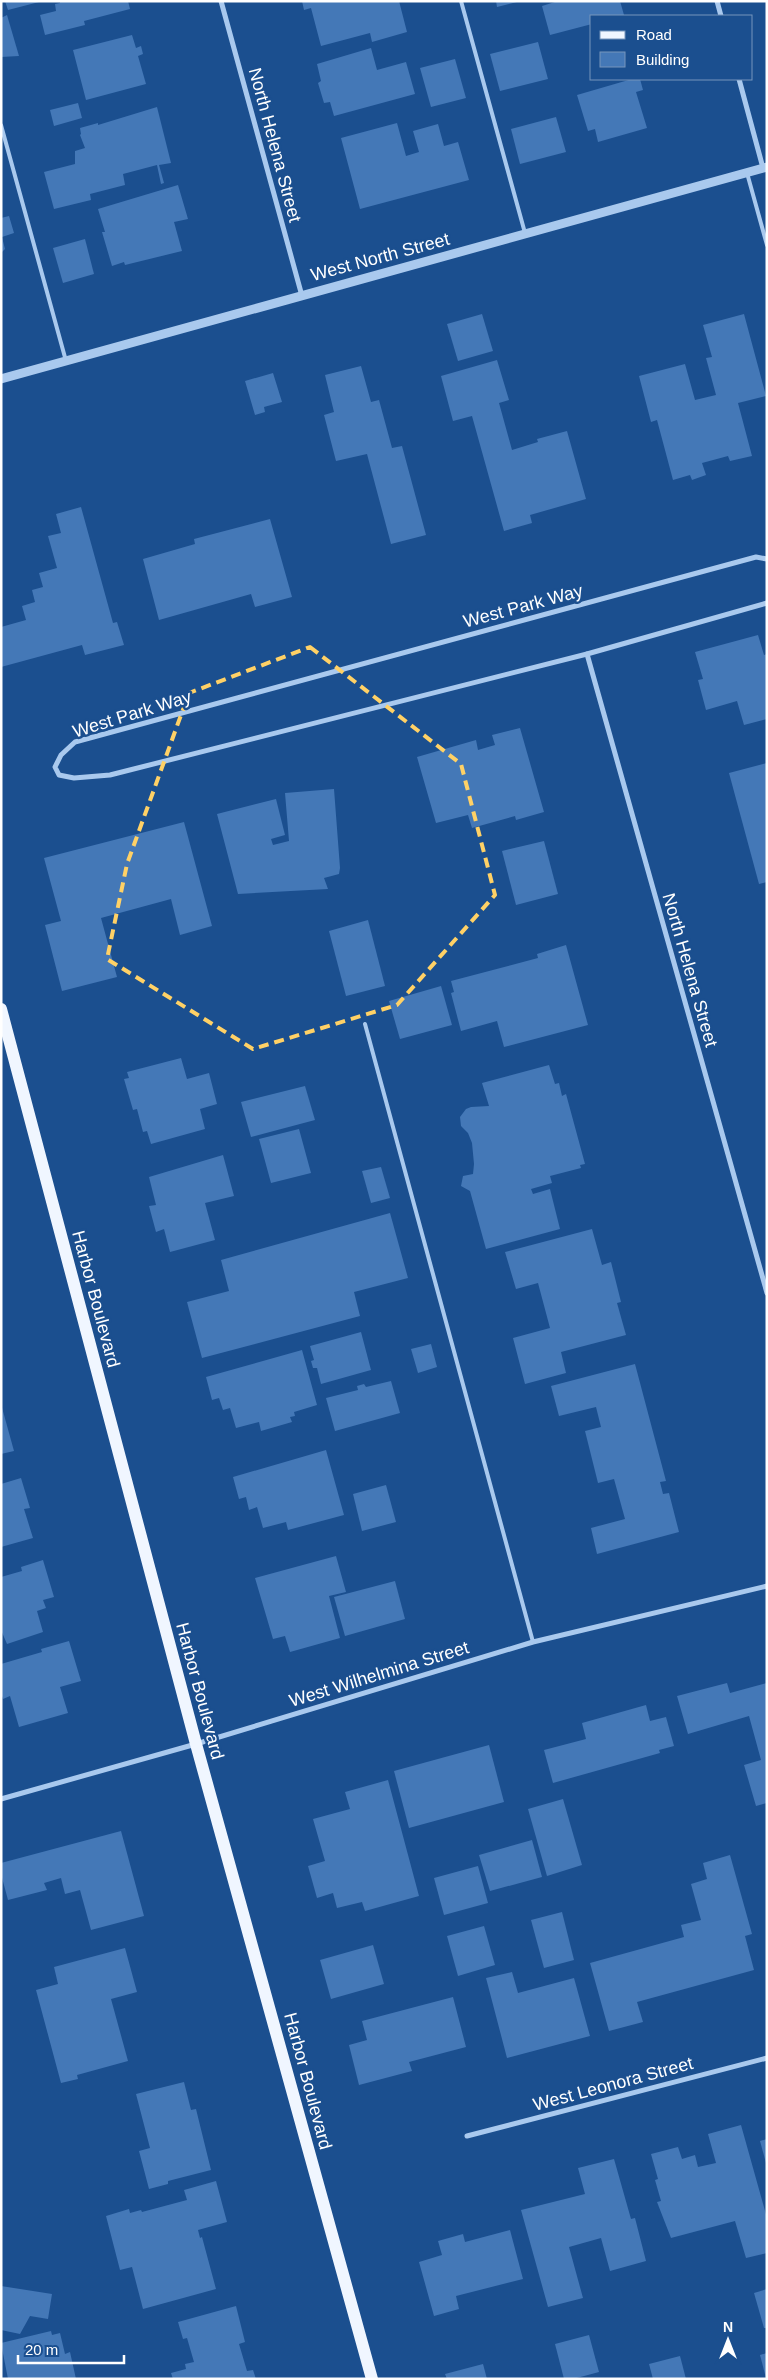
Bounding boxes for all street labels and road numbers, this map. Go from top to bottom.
street label: North Helena Street [245,66,305,224]
street label: West North Street [308,229,452,285]
street label: West Park Way [461,580,585,632]
street label: West Park Way [70,686,194,742]
street label: North Helena Street [658,891,722,1049]
street label: Harbor Boulevard [68,1228,124,1370]
street label: Harbor Boulevard [172,1620,228,1762]
street label: West Wilhelmina Street [287,1637,471,1711]
street label: Harbor Boulevard [280,2010,336,2152]
street label: West Leonora Street [531,2053,695,2115]

